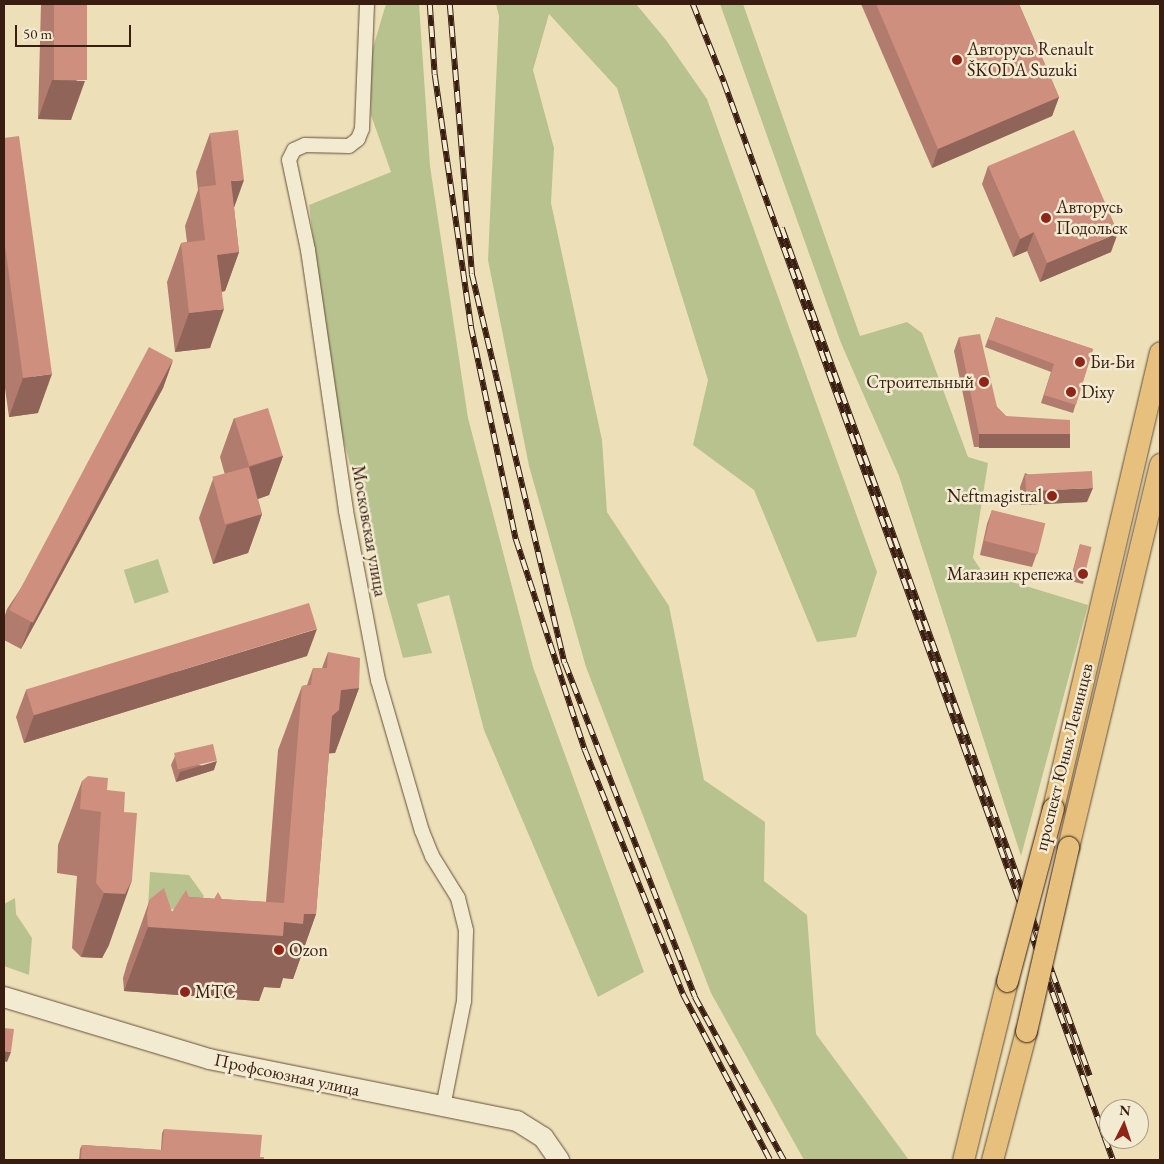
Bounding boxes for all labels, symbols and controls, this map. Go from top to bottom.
scale bar [18,15,134,47]
text: 50 m [23,24,52,43]
place label: Авторусь Renault ŠKODA Suzuki [967,39,1094,82]
marker: Авторусь Renault ŠKODA Suzuki [951,54,963,66]
place label: Авторусь Подольск [1056,197,1128,240]
marker: Авторусь Подольск [1040,212,1052,224]
place label: Би-Би [1090,351,1135,373]
marker: Би-Би [1074,356,1086,368]
place label: Строительный [866,371,974,393]
marker: Строительный [978,376,990,388]
place label: Dixy [1081,381,1115,403]
marker: Dixy [1065,386,1077,398]
street label: Московская улица [347,464,391,598]
place label: Neftmagistral [947,485,1042,507]
marker: Neftmagistral [1046,490,1058,502]
place label: Магазин крепежа [947,563,1073,585]
marker: Магазин крепежа [1077,568,1089,580]
street label: проспект Юных Ленинцев [1030,661,1098,853]
place label: Ozon [289,939,328,961]
marker: Ozon [273,944,285,956]
place label: МТС [195,981,236,1003]
marker: МТС [179,986,191,998]
street label: Профсоюзная улица [212,1049,362,1101]
north arrow [1099,1099,1149,1149]
text: N [1119,1101,1131,1119]

